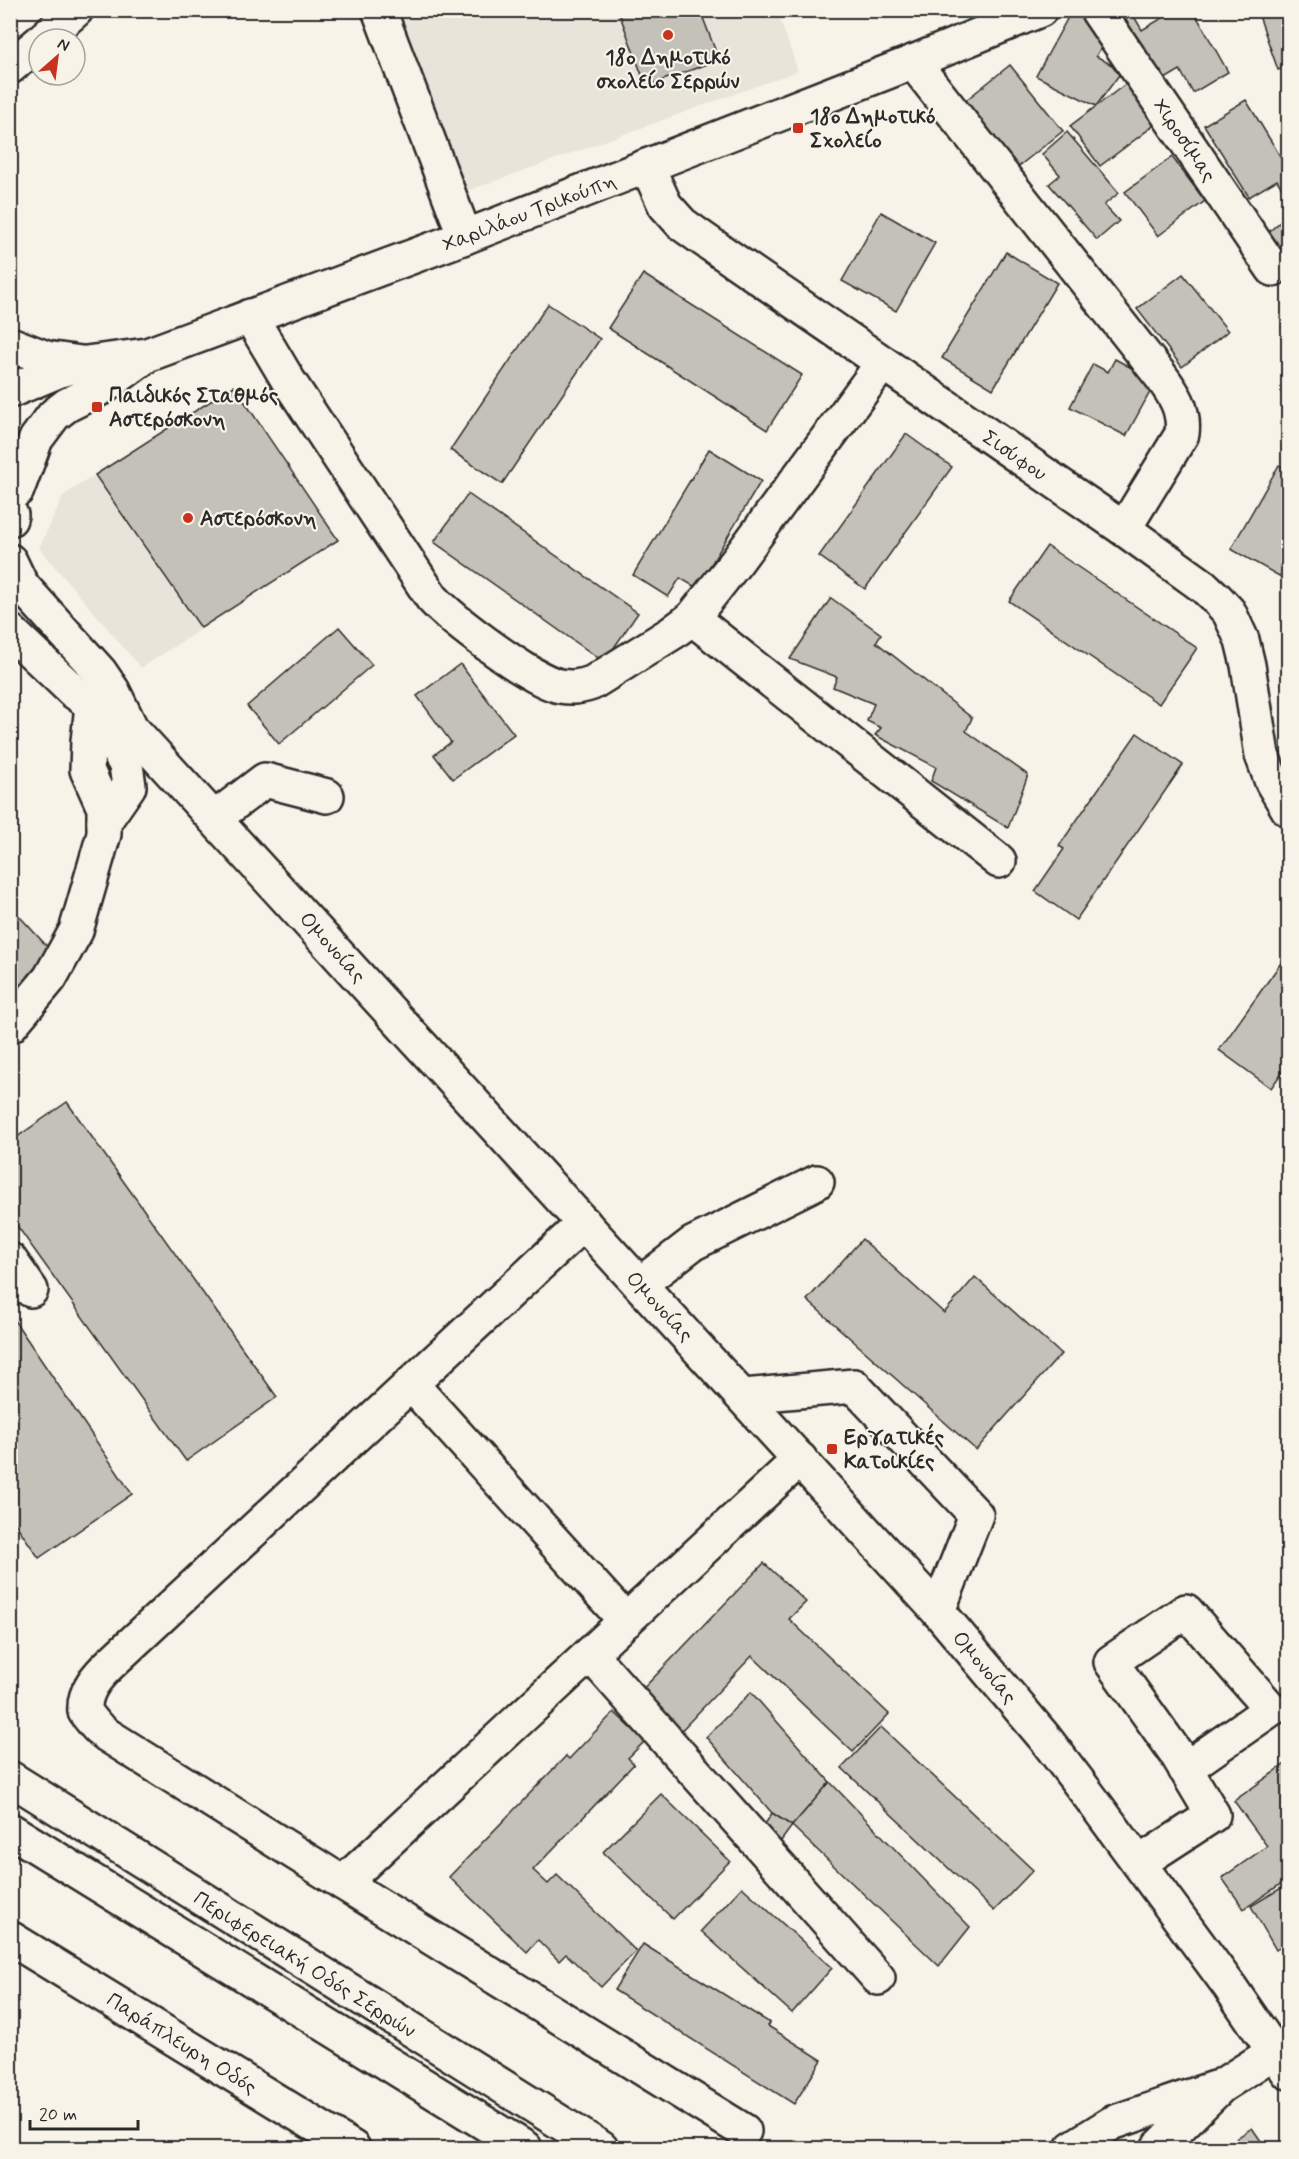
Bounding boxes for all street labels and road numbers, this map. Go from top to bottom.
street label: Χιροσίμας [1146,93,1222,188]
street label: Χαριλάου Τρικούπη [438,167,620,259]
street label: Σισύφου [977,424,1052,488]
street label: Ομονοίας [293,906,372,990]
street label: Ομονοίας [619,1265,699,1348]
street label: Ομονοίας [945,1625,1023,1710]
street label: Περιφερειακή Οδός Σερρών [188,1885,421,2045]
street label: Παράπλευρη Οδός [101,1986,262,2101]

